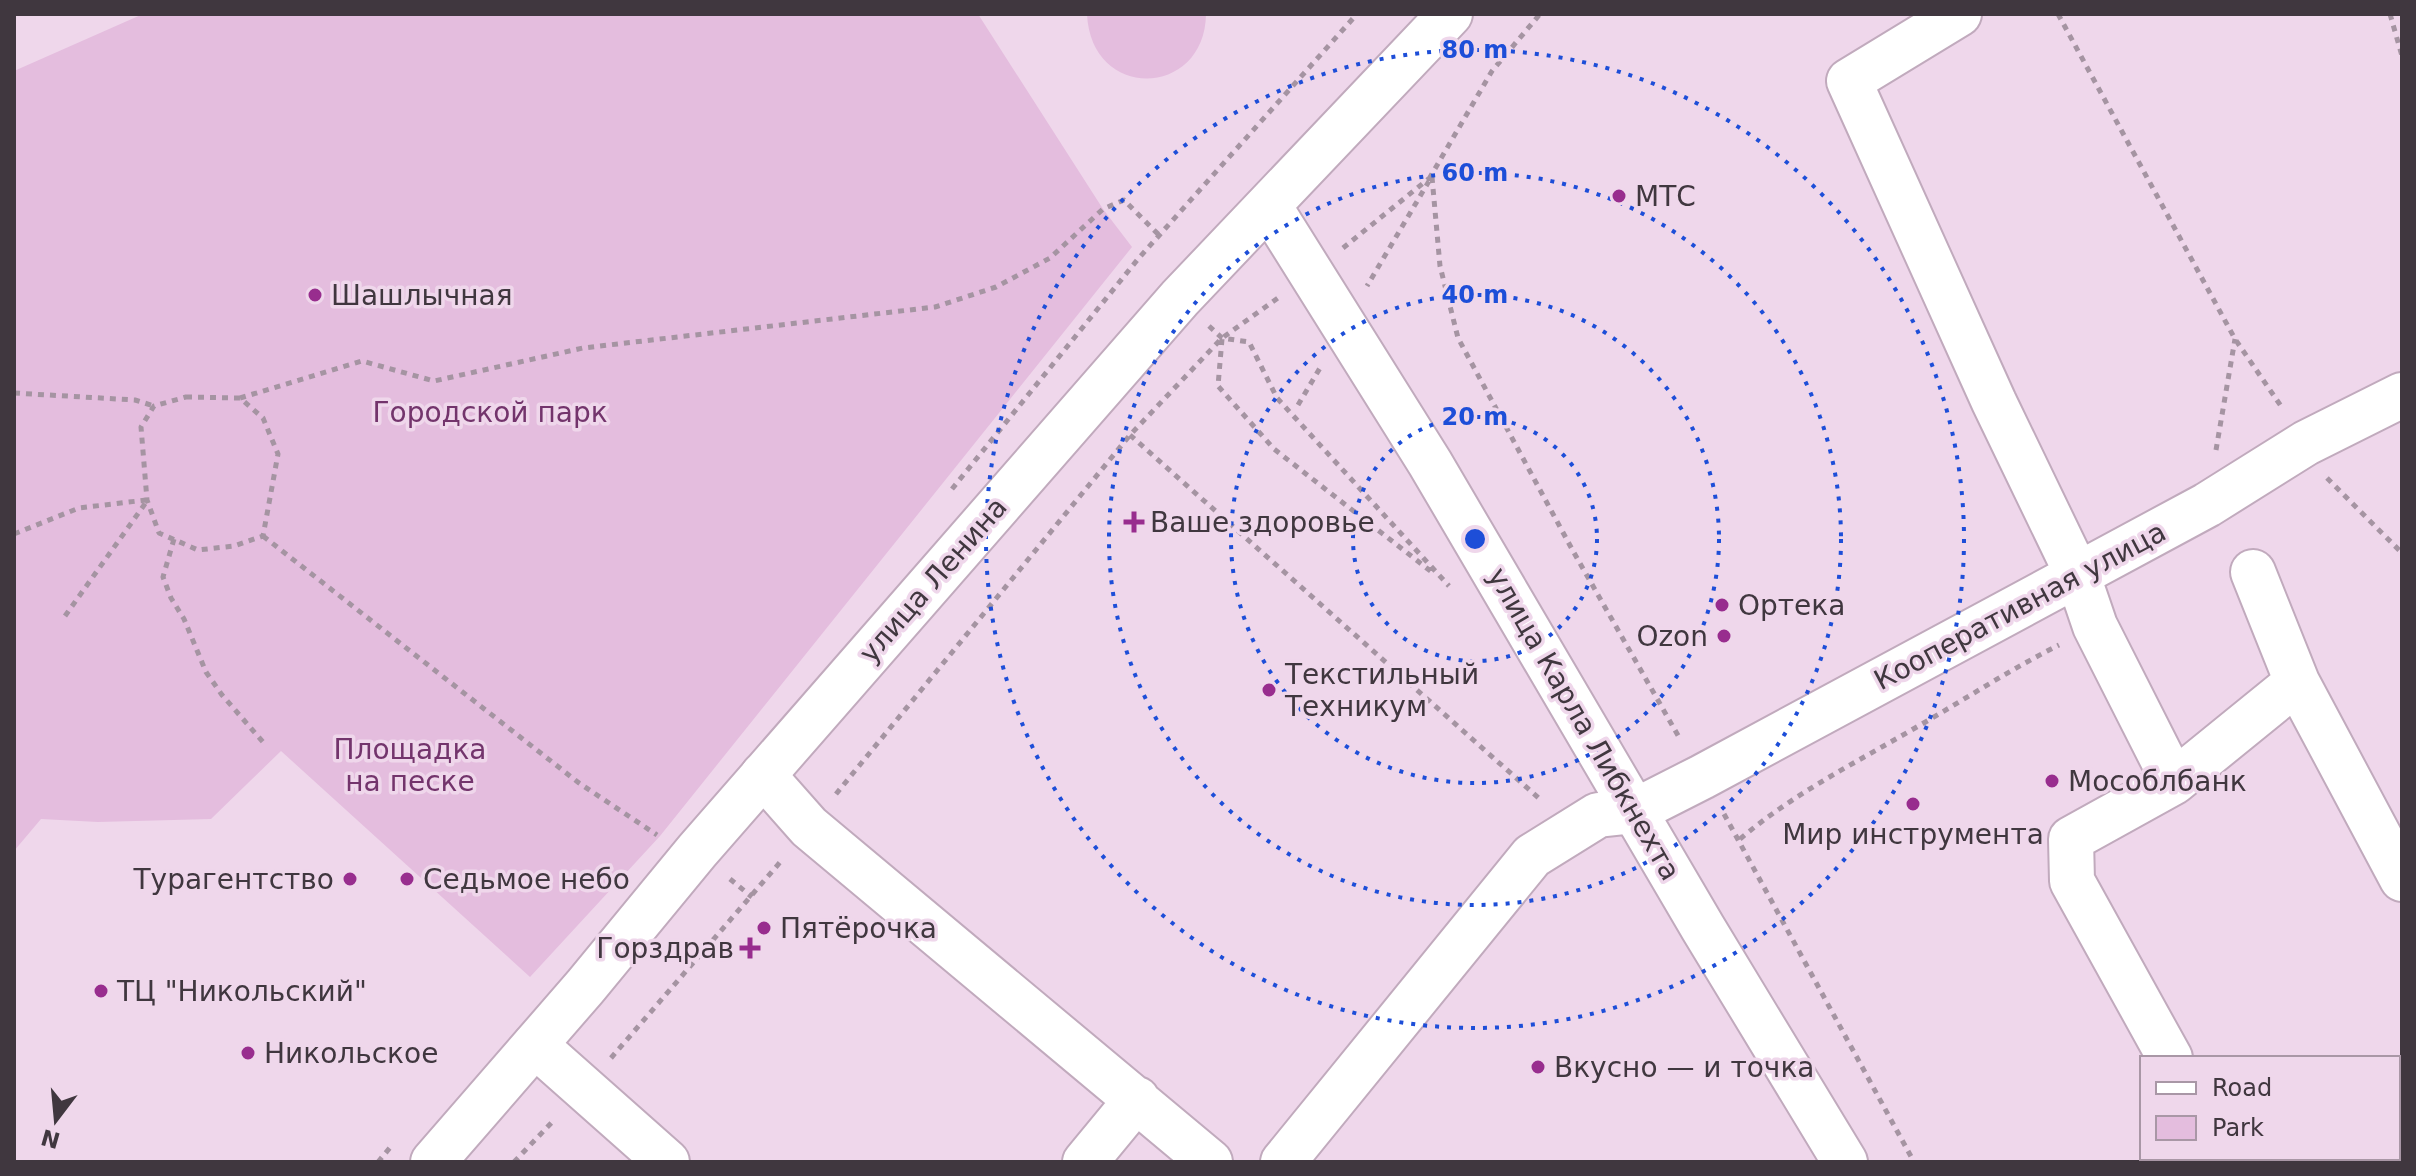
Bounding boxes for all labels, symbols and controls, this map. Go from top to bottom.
text: 80 m [1442,36,1508,64]
text: 60 m [1442,159,1508,187]
place label: МТС [1635,180,1696,213]
marker: МТС [1610,187,1628,205]
place label: Шашлычная [331,279,513,312]
text: 40 m [1442,281,1508,309]
marker: Шашлычная [306,286,324,304]
park label: Городской парк [372,396,608,429]
text: 20 m [1442,403,1508,431]
street label: улица Ленина [852,491,1014,669]
place label: Ваше здоровье [1150,506,1375,539]
marker: Ваше здоровье [1125,513,1143,531]
street label: Кооперативная улица [1868,515,2172,697]
centre of rings [1461,525,1489,553]
street label: улица Карла Либкнехта [1481,562,1687,886]
place label: Ортека [1738,589,1845,622]
marker: Ортека [1713,596,1731,614]
place label: Ozon [1636,620,1708,653]
marker: Ozon [1715,627,1733,645]
place label: Текстильный Техникум [1284,658,1479,723]
marker: Текстильный Техникум [1260,681,1278,699]
park label: Площадка на песке [333,733,487,798]
place label: Мособлбанк [2068,765,2247,798]
marker: Мособлбанк [2043,772,2061,790]
marker: Мир инструмента [1904,795,1922,813]
place label: Мир инструмента [1782,818,2044,851]
place label: Турагентство [133,863,334,896]
place label: Седьмое небо [423,863,630,896]
marker: Турагентство [341,870,359,888]
marker: Седьмое небо [398,870,416,888]
place label: Пятёрочка [780,912,937,945]
marker: Пятёрочка [755,919,773,937]
place label: Горздрав [596,932,734,965]
marker: Горздрав [741,939,759,957]
place label: ТЦ "Никольский" [116,975,367,1008]
marker: ТЦ "Никольский" [92,982,110,1000]
place label: Никольское [264,1037,438,1070]
marker: Никольское [239,1044,257,1062]
place label: Вкусно — и точка [1554,1051,1814,1084]
legend [2140,1056,2400,1160]
marker: Вкусно — и точка [1529,1058,1547,1076]
text: Road [2212,1074,2272,1102]
north arrow [16,1080,96,1160]
text: Park [2212,1114,2264,1142]
text: N [38,1124,63,1153]

